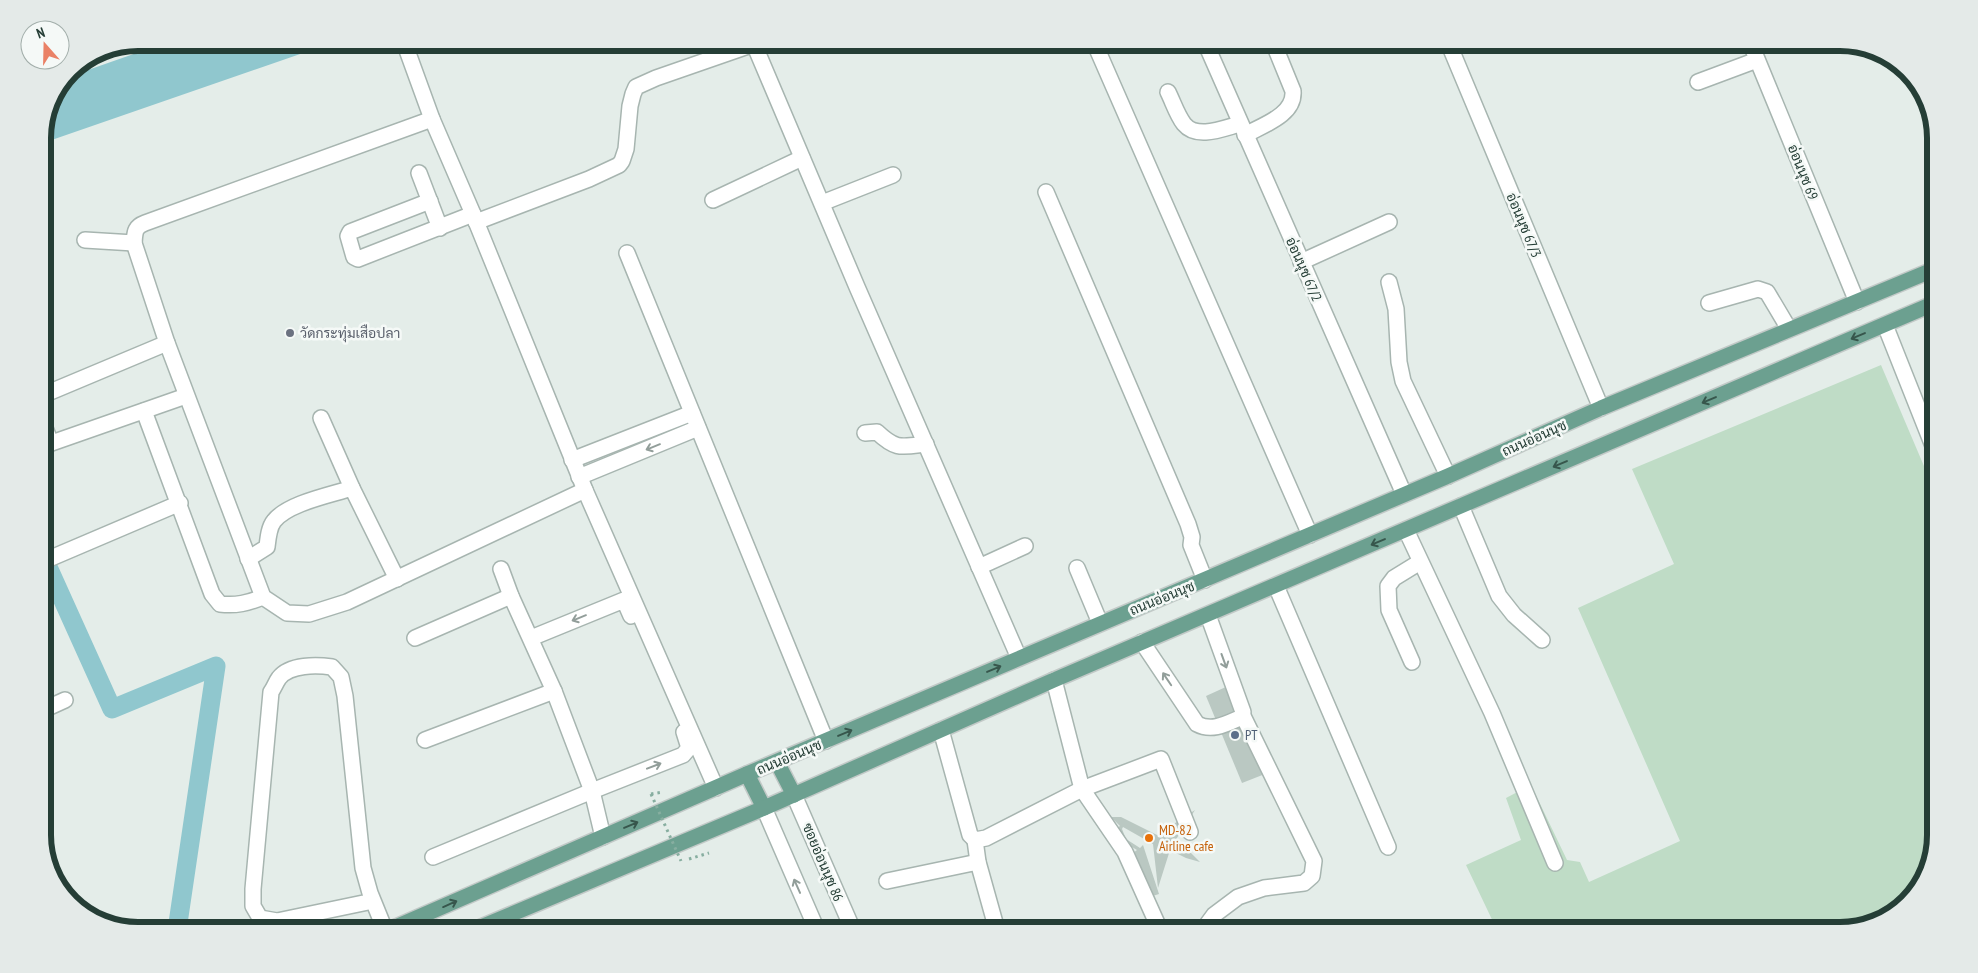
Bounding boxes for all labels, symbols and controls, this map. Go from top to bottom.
north arrow [20,20,70,70]
text: N [34,23,47,43]
street label: อ่อนนุช 69 [1783,142,1822,203]
street label: อ่อนนุช 67/3 [1501,190,1546,261]
street label: อ่อนนุช 67/2 [1281,234,1326,304]
place label: วัดกระทุ่มเสือปลา [300,324,400,343]
marker: วัดกระทุ่มเสือปลา [284,327,296,339]
one-way arrow [1851,331,1866,341]
one-way arrow [1702,396,1717,405]
street label: ถนนอ่อนนุช [1499,416,1569,461]
one-way arrow [646,442,661,452]
one-way arrow [1553,460,1568,470]
one-way arrow [1371,538,1386,548]
street label: ถนนอ่อนนุช [1127,577,1198,620]
one-way arrow [572,614,587,624]
one-way arrow [1220,652,1229,668]
one-way arrow [986,663,1001,673]
one-way arrow [1162,673,1172,687]
place label: PT [1245,726,1258,744]
one-way arrow [837,728,852,737]
marker: PT [1229,729,1241,741]
street label: ถนนอ่อนนุช [754,735,825,780]
one-way arrow [646,761,661,770]
one-way arrow [623,820,638,829]
street label: ซอยอ่อนนุช 86 [798,820,848,904]
place label: MD-82 Airline cafe [1159,821,1214,855]
marker: MD-82 Airline cafe [1143,832,1155,844]
one-way arrow [791,879,801,894]
one-way arrow [442,898,457,908]

